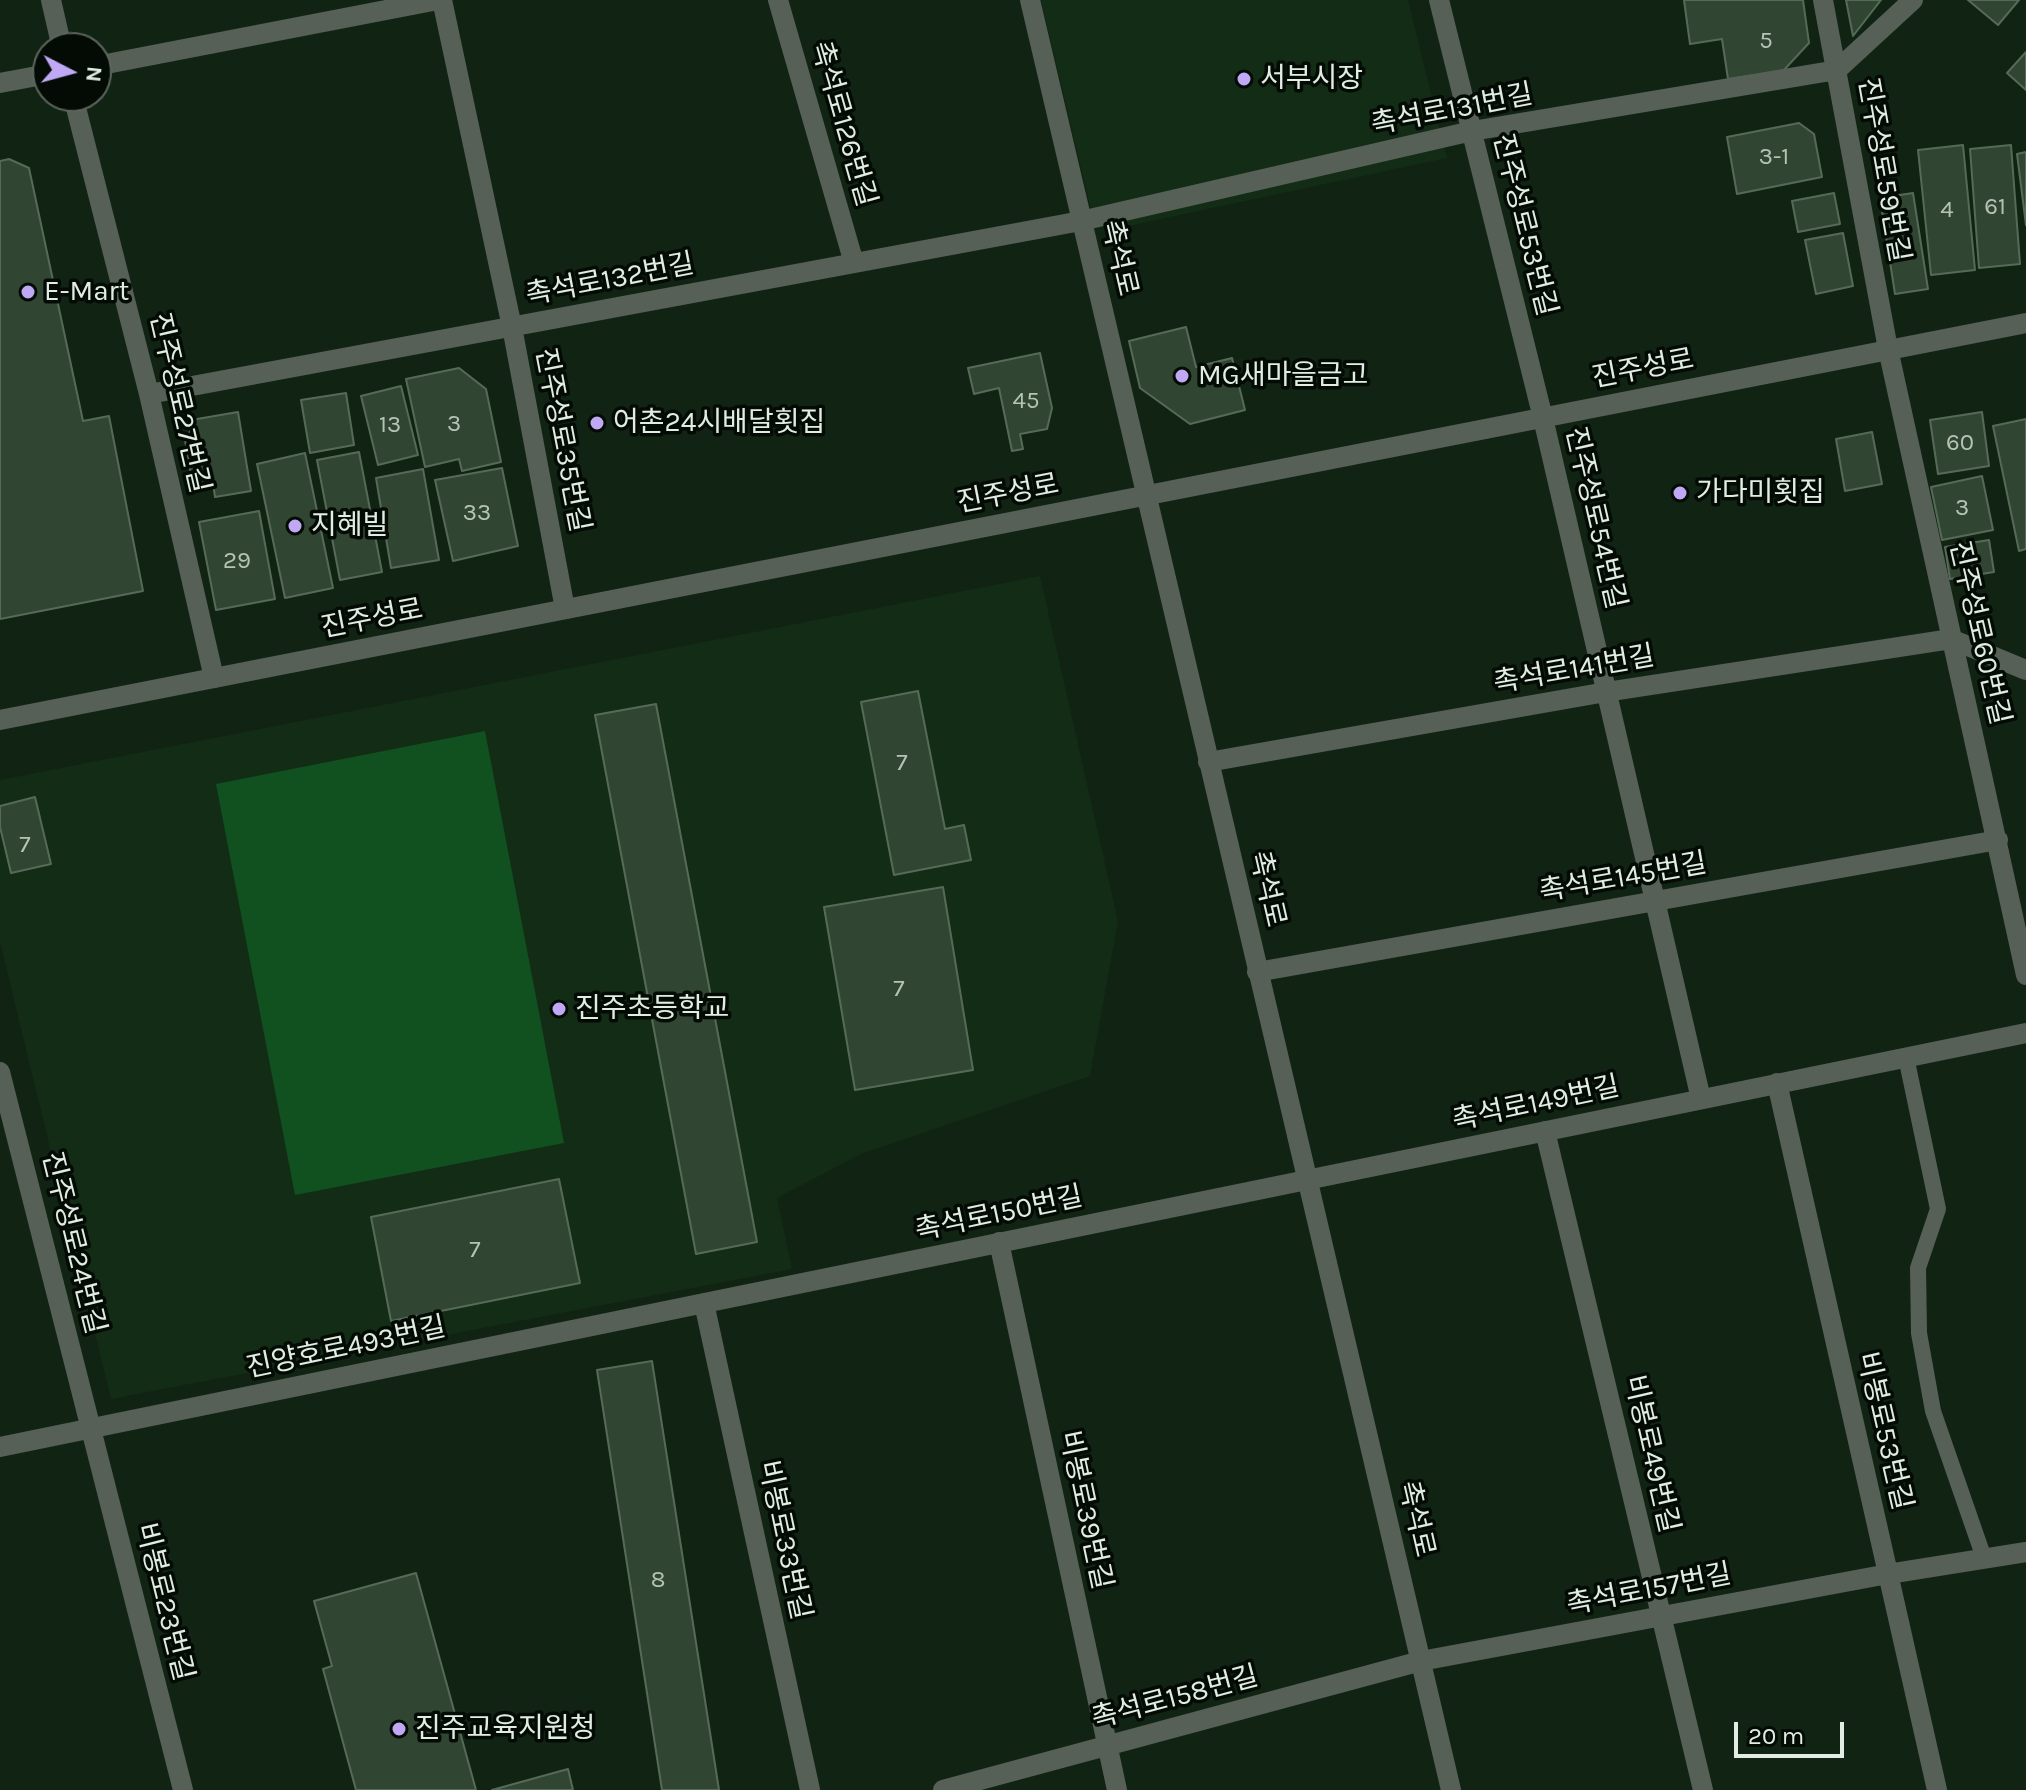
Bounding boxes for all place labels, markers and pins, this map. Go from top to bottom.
place label: 서부시장 [1260,62,1363,96]
marker: 서부시장 [1235,70,1253,88]
place label: E-Mart [44,275,129,309]
marker: E-Mart [19,283,37,301]
place label: MG새마을금고 [1198,359,1369,393]
marker: MG새마을금고 [1173,367,1191,385]
place label: 어촌24시배달횟집 [613,406,825,440]
marker: 어촌24시배달횟집 [588,414,606,432]
place label: 가다미횟집 [1696,476,1825,510]
marker: 가다미횟집 [1671,484,1689,502]
place label: 지혜빌 [311,509,388,543]
marker: 지혜빌 [286,517,304,535]
place label: 진주초등학교 [575,992,730,1026]
marker: 진주초등학교 [550,1000,568,1018]
place label: 진주교육지원청 [415,1712,595,1746]
marker: 진주교육지원청 [390,1720,408,1738]

